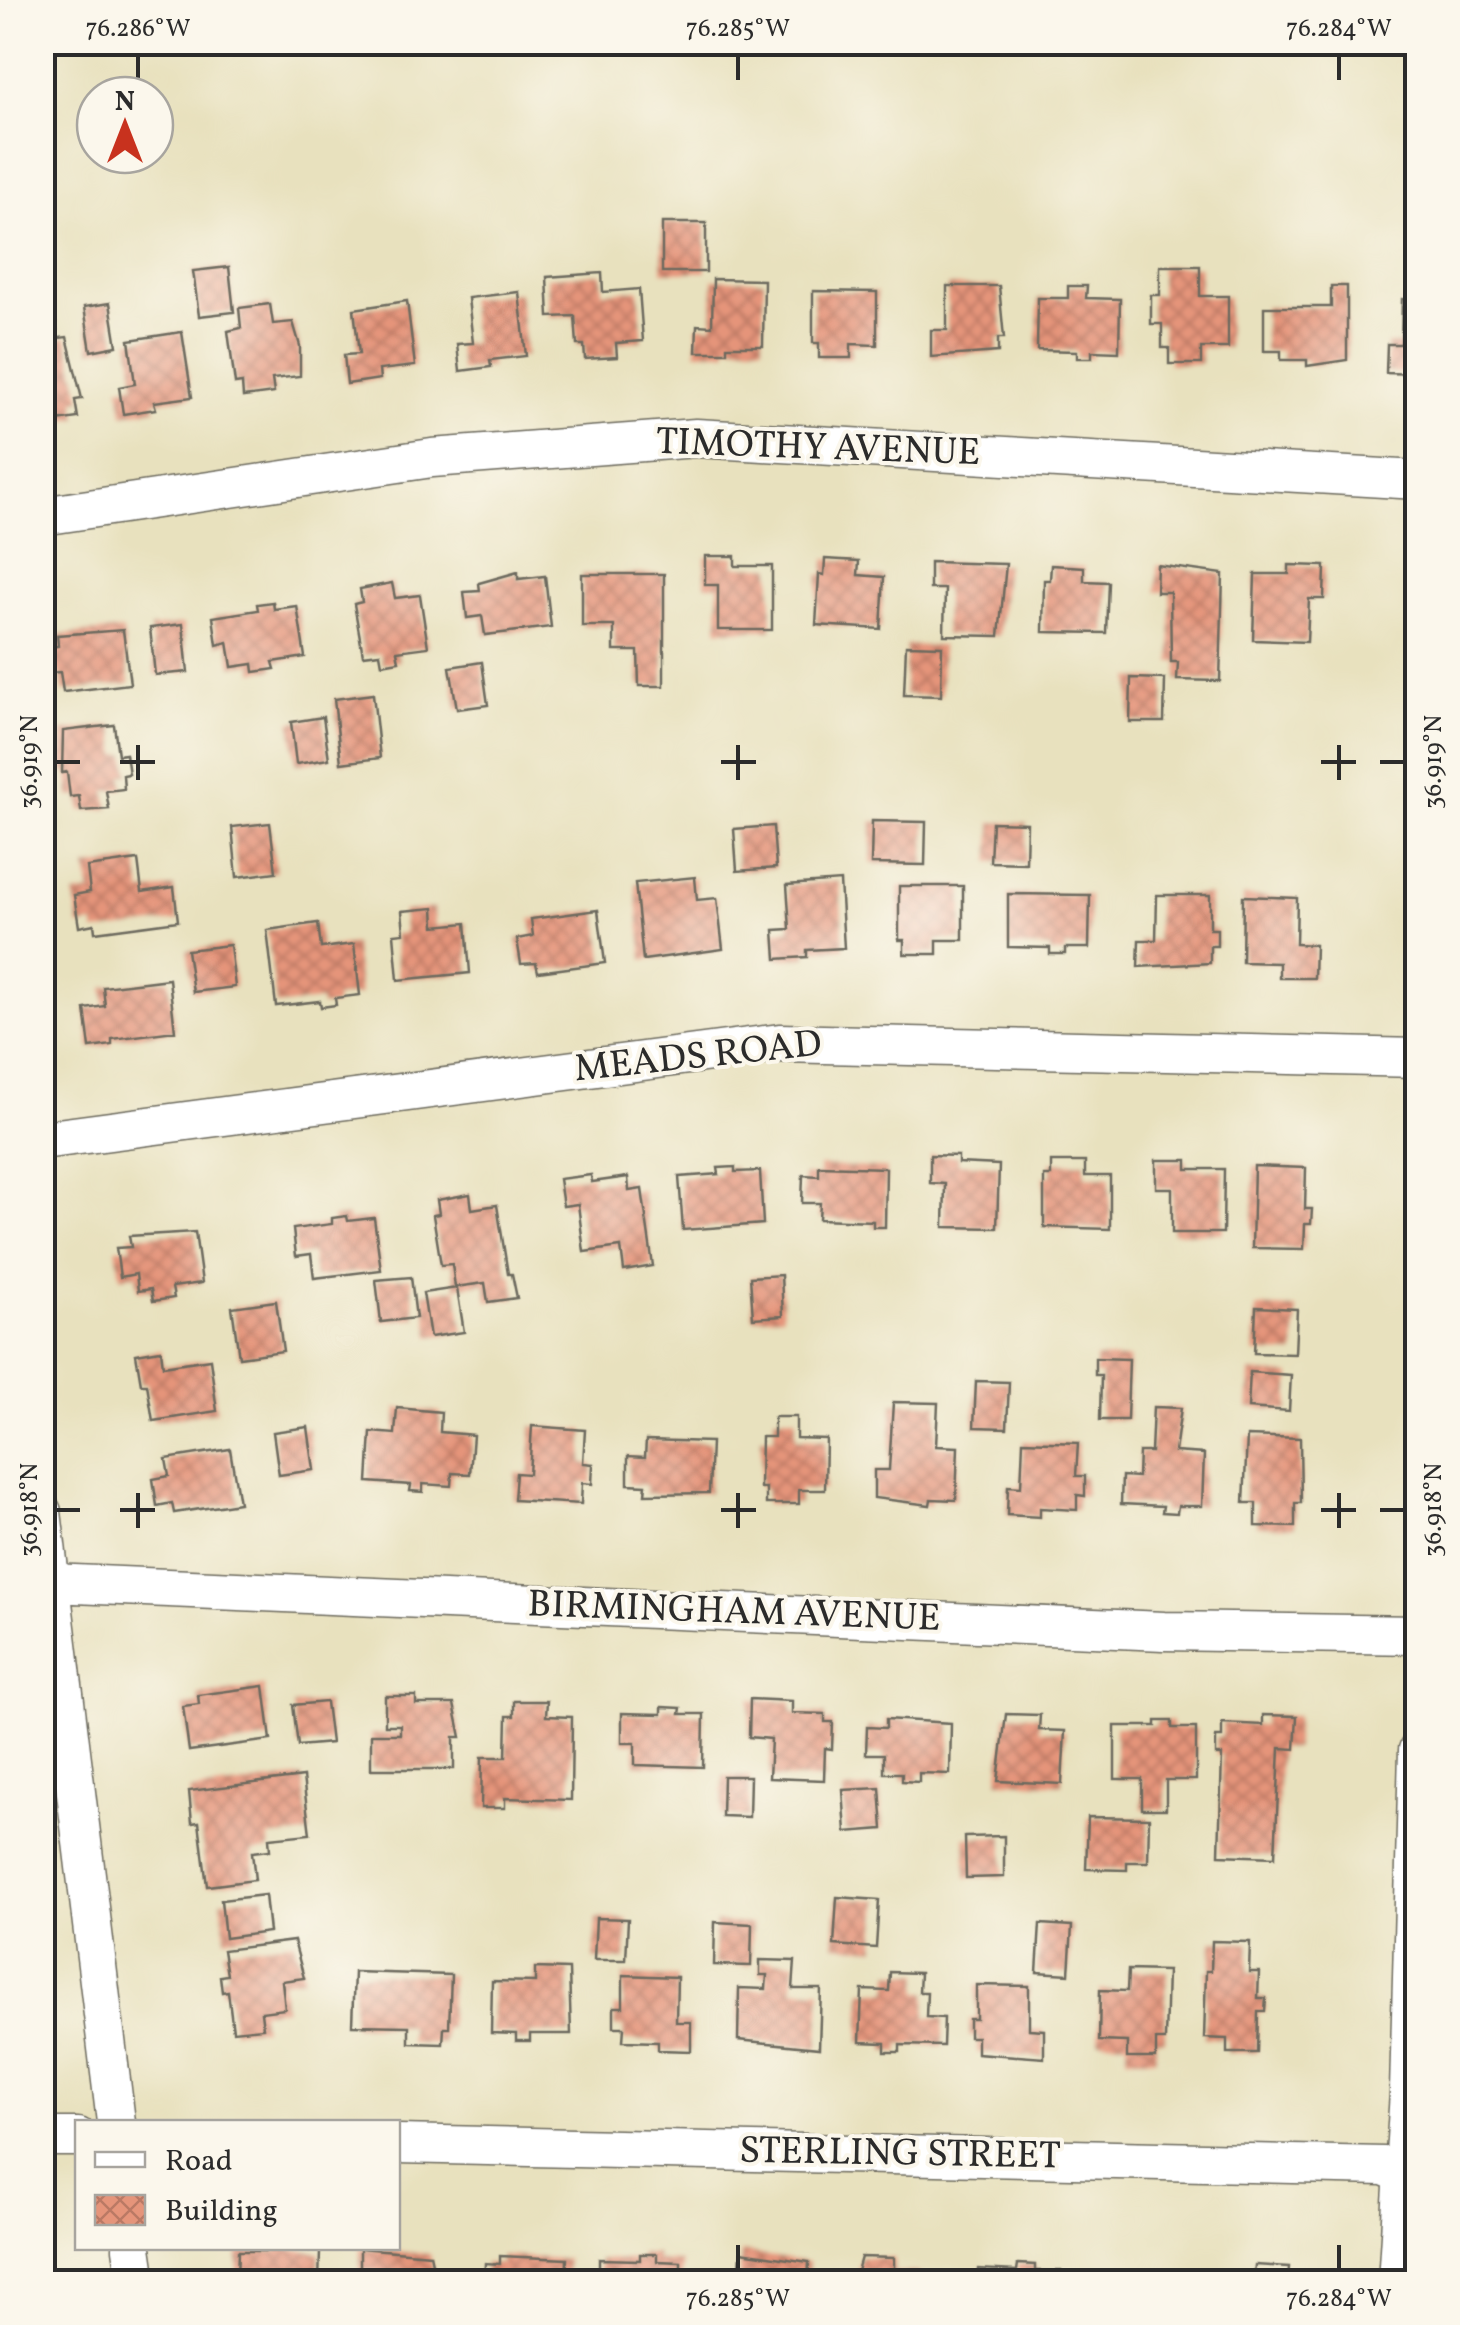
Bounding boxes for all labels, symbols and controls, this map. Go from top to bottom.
text: 76.286°W [85,12,191,47]
text: 76.285°W [686,12,790,47]
text: 76.284°W [1286,12,1392,47]
north arrow [75,75,175,175]
text: N [115,83,135,122]
street label: TIMOTHY AVENUE [655,417,981,481]
text: 36.919°N [13,715,48,809]
text: 36.919°N [1417,715,1452,809]
street label: MEADS ROAD [572,1019,824,1097]
text: 36.918°N [13,1463,48,1557]
text: 36.918°N [1417,1463,1452,1557]
street label: BIRMINGHAM AVENUE [527,1579,941,1647]
legend [75,2120,400,2250]
street label: STERLING STREET [739,2126,1061,2184]
text: Road [165,2141,233,2183]
text: Building [165,2191,278,2233]
text: 76.285°W [686,2282,790,2317]
text: 76.284°W [1286,2282,1392,2317]

